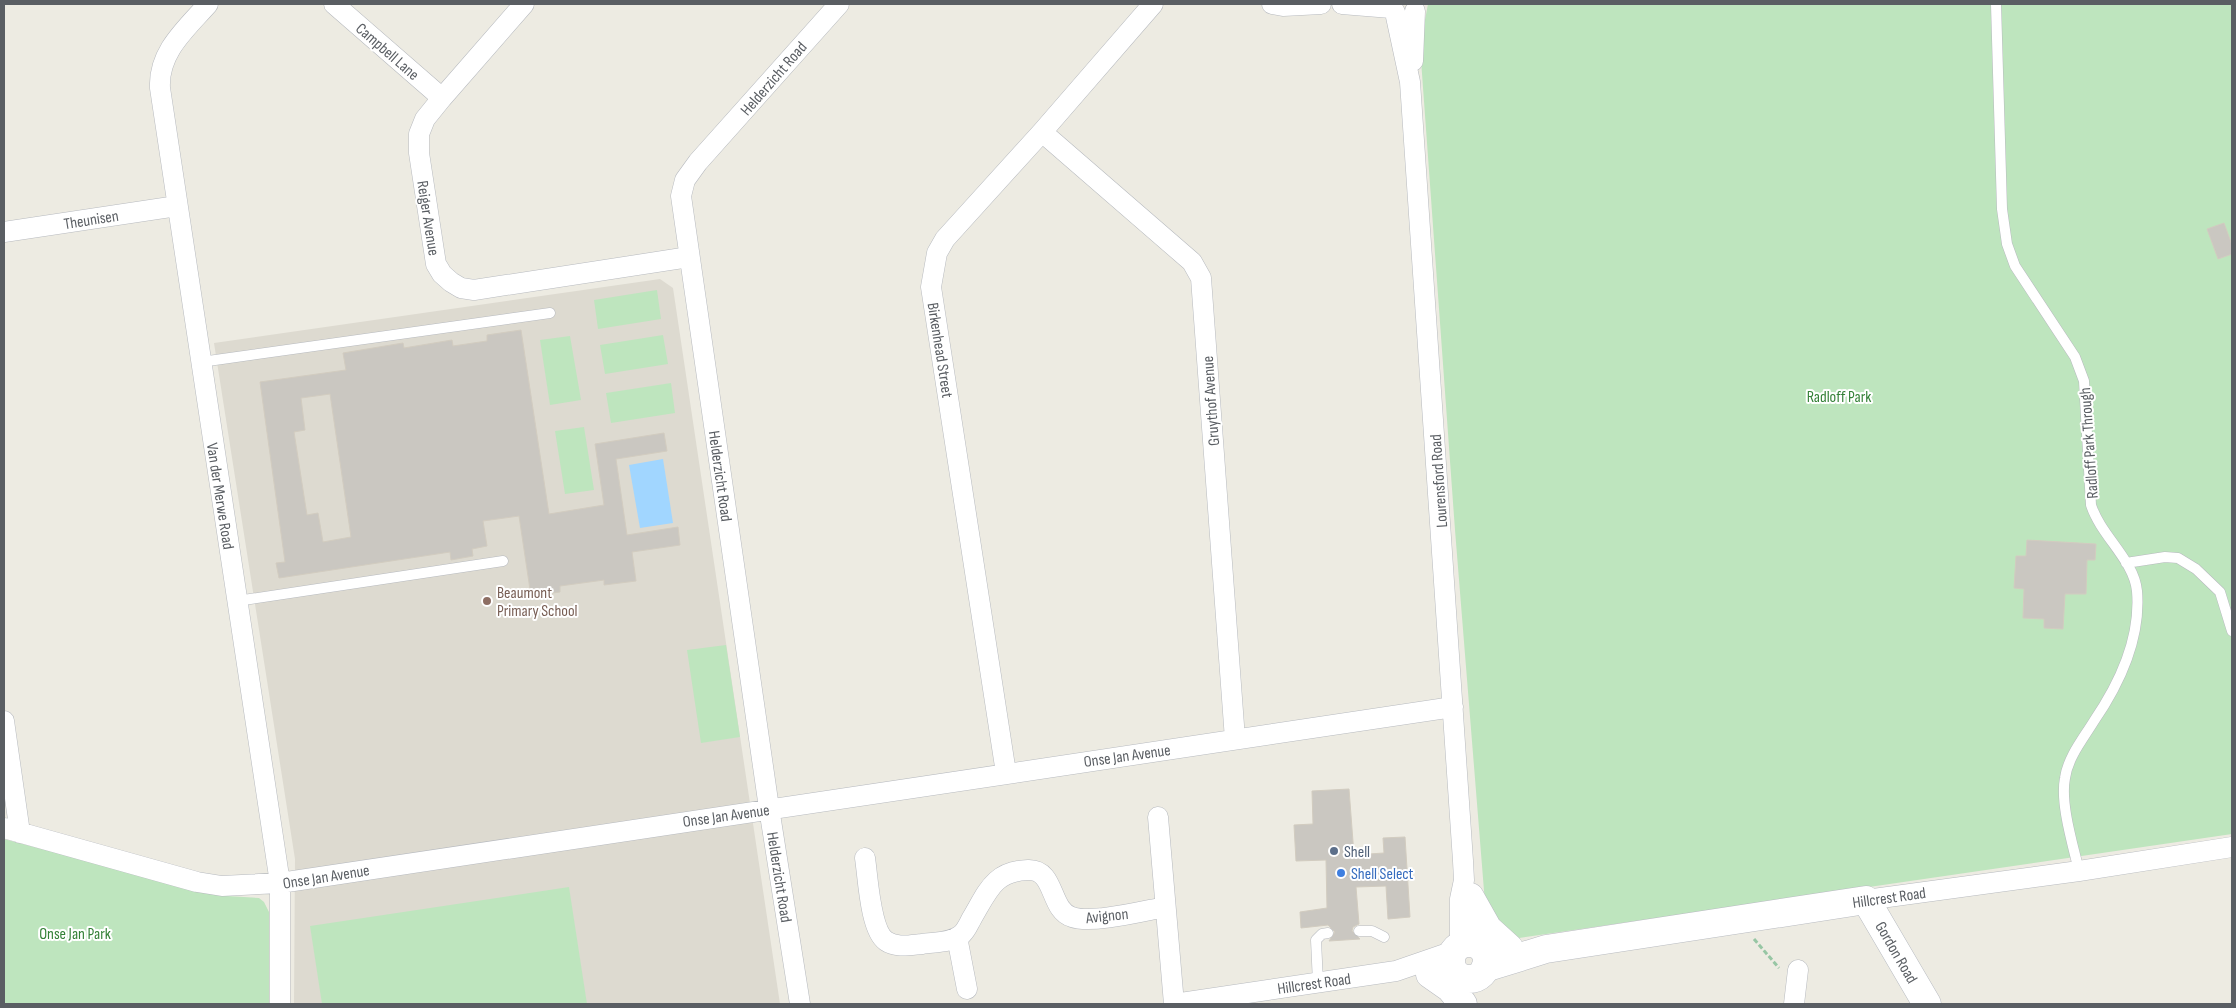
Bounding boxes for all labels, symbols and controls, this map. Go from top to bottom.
street label: Campbell Lane [352,20,422,85]
street label: Helderzicht Road [737,38,811,120]
street label: Reiger Avenue [412,179,443,257]
street label: Theunisen [63,207,120,234]
street label: Birkenhead Street [923,301,956,399]
street label: Gruythof Avenue [1199,355,1224,447]
street label: Radloff Park Through [2076,387,2103,499]
park label: Radloff Park [1807,388,1871,407]
street label: Helderzicht Road [704,430,735,523]
street label: Lourensford Road [1427,434,1452,528]
street label: Van der Merwe Road [202,442,237,551]
place label: Beaumont Primary School [497,584,578,621]
marker: Beaumont Primary School [481,595,493,607]
street label: Onse Jan Avenue [1083,741,1172,772]
street label: Onse Jan Avenue [682,801,771,832]
street label: Helderzicht Road [762,831,795,924]
place label: Shell [1344,843,1370,862]
marker: Shell [1328,845,1340,857]
street label: Onse Jan Avenue [282,861,371,894]
place label: Shell Select [1351,865,1414,884]
marker: Shell Select [1335,867,1347,879]
street label: Hillcrest Road [1851,884,1927,913]
street label: Avignon [1084,905,1129,928]
street label: Gordon Road [1870,918,1921,987]
park label: Onse Jan Park [39,925,111,944]
street label: Hillcrest Road [1276,970,1352,999]

